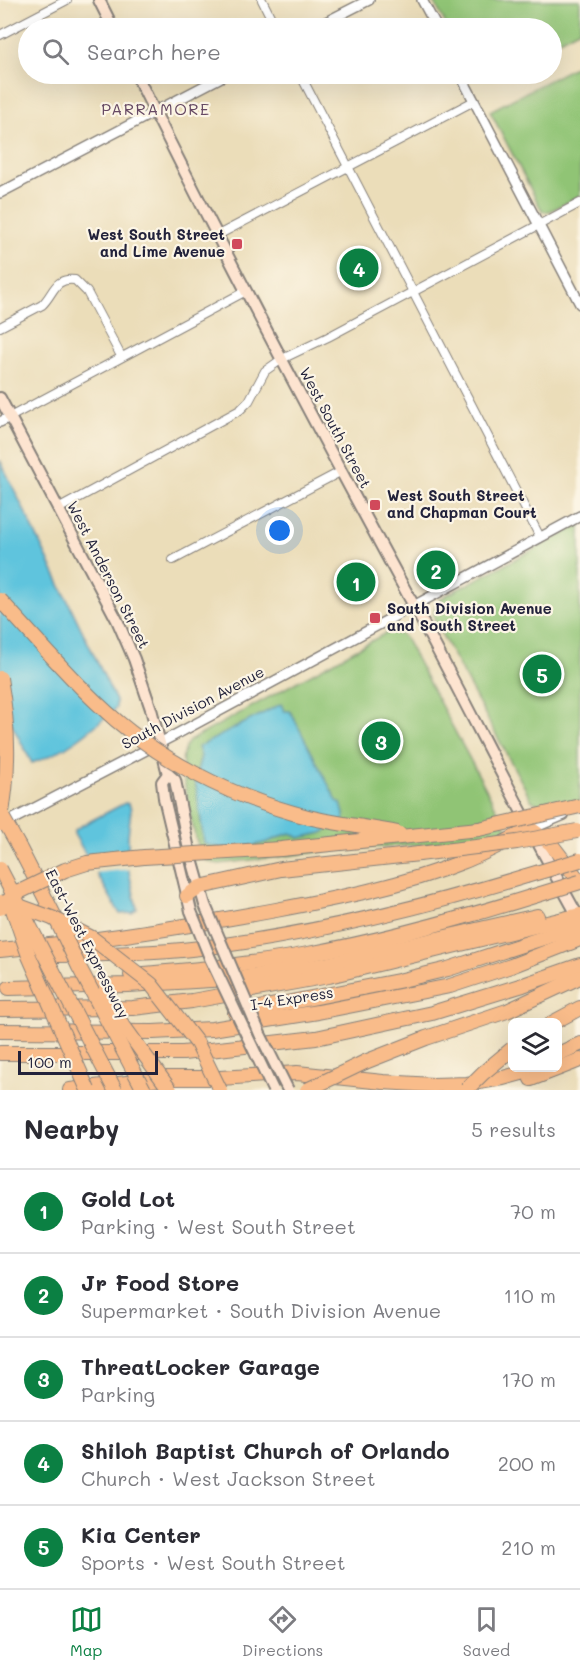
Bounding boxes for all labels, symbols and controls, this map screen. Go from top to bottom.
search box [18,18,562,84]
icon: search [39,35,72,68]
text: Search here [87,37,221,66]
district label: PARRAMORE [101,98,211,119]
place label: West South Street and Lime Avenue [87,224,225,261]
marker: West South Street and Lime Avenue [230,237,244,251]
pin: 4 [340,246,378,290]
street label: West South Street [296,364,376,492]
place label: West South Street and Chapman Court [387,485,537,522]
street label: West Anderson Street [63,497,155,652]
marker: West South Street and Chapman Court [368,498,382,512]
your location [265,516,294,545]
pin: 2 [416,548,456,592]
pin: 1 [336,560,376,604]
place label: South Division Avenue and South Street [387,598,552,635]
marker: South Division Avenue and South Street [368,611,382,625]
pin: 5 [522,652,562,696]
street label: South Division Avenue [118,661,267,753]
pin: 3 [362,718,400,764]
street label: East-West Expressway [42,865,134,1022]
street label: I-4 Express [249,982,335,1014]
map controls [508,1018,562,1072]
button: layers [508,1018,562,1072]
scale bar [18,1048,158,1076]
text: 100 m [27,1051,72,1072]
text: Nearby [24,1112,119,1146]
text: 5 results [471,1116,556,1142]
text: Gold Lot [81,1184,175,1213]
text: 1 [39,1198,48,1224]
text: 70 m [510,1198,556,1224]
text: Parking · West South Street [81,1213,356,1239]
text: Jr Food Store [81,1268,239,1297]
text: 2 [38,1282,49,1308]
text: 110 m [503,1282,556,1308]
text: Supermarket · South Division Avenue [81,1297,441,1323]
text: ThreatLocker Garage [81,1352,320,1381]
text: 3 [38,1366,50,1392]
text: 170 m [501,1366,556,1392]
text: Parking [81,1381,155,1407]
text: Shiloh Baptist Church of Orlando [81,1436,450,1465]
text: 4 [37,1450,50,1476]
text: 200 m [498,1450,556,1476]
text: Church · West Jackson Street [81,1465,376,1491]
text: Kia Center [81,1520,201,1549]
text: 5 [38,1534,49,1560]
text: 210 m [501,1534,556,1560]
text: Sports · West South Street [81,1549,346,1575]
tab: Map [70,1603,103,1660]
tab: Directions [242,1603,323,1660]
tab: Saved [463,1603,510,1660]

